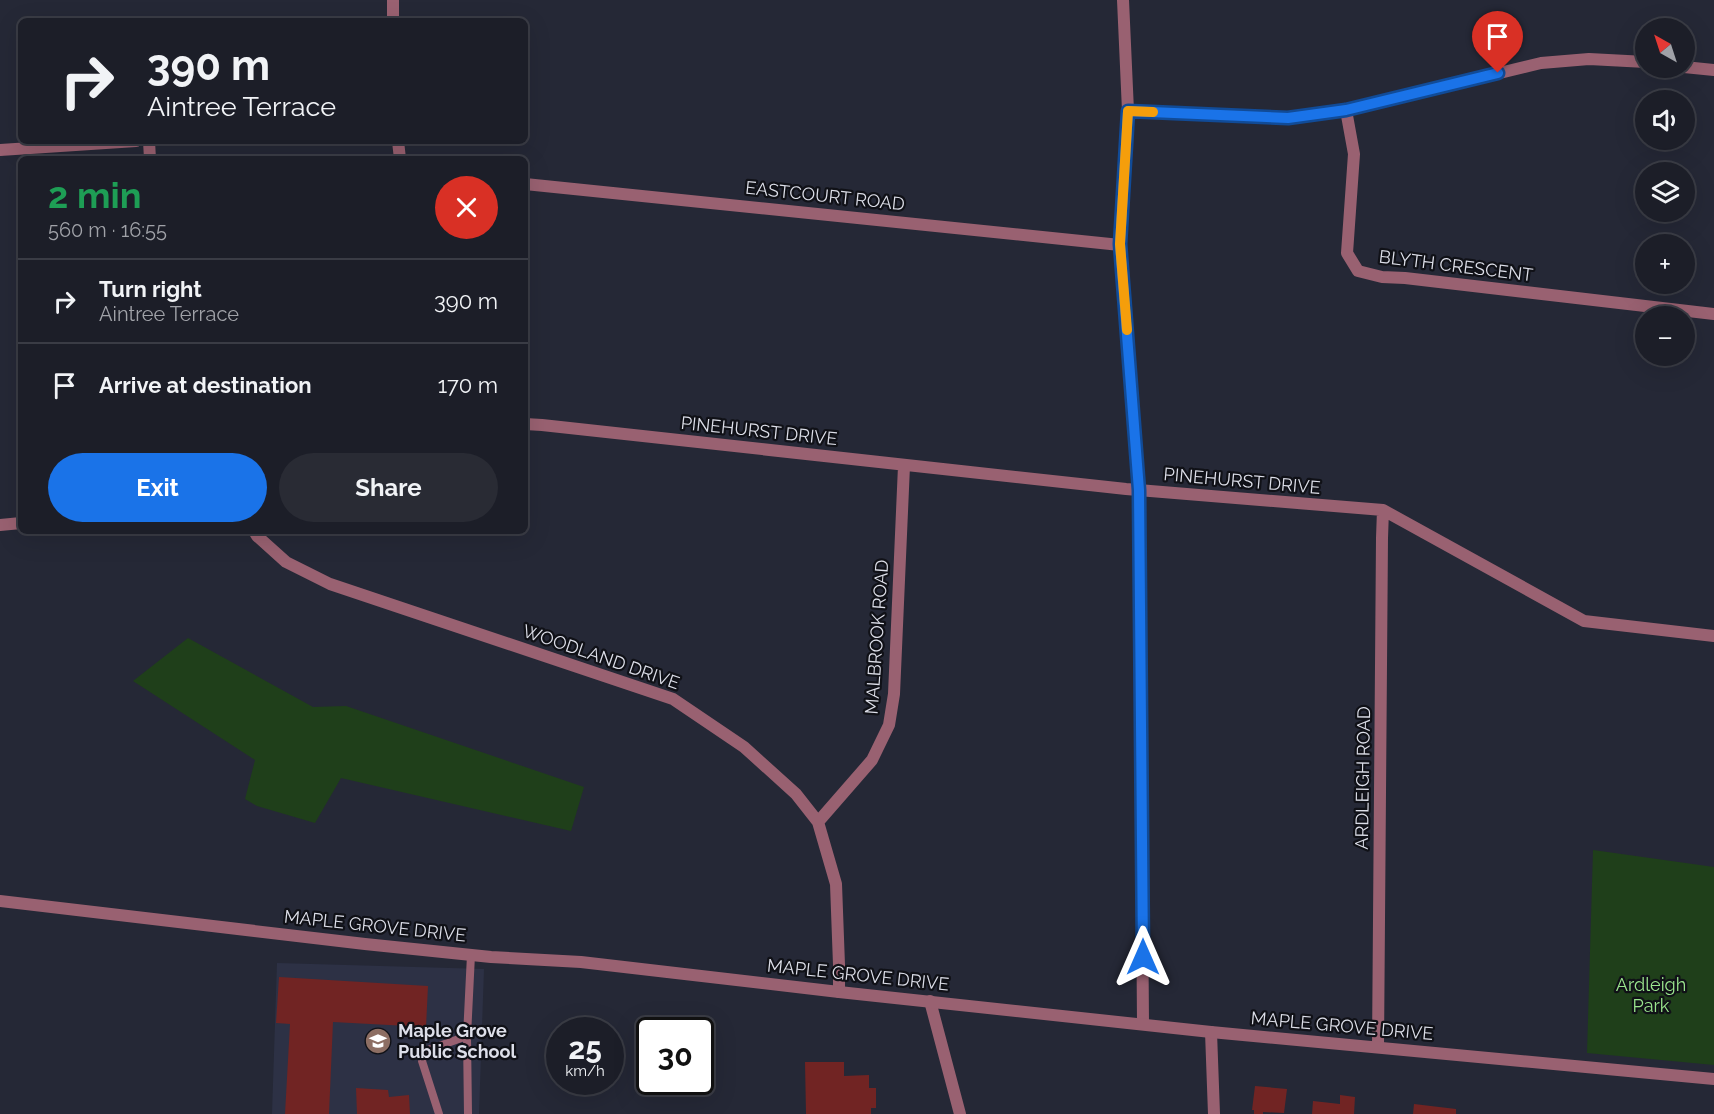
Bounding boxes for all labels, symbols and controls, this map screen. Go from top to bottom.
pin [1472,11,1523,73]
north arrow [1635,18,1695,78]
map controls [1635,18,1695,366]
icon: arrive [1481,20,1514,53]
text: 390 m [147,41,270,90]
icon: right [48,42,126,120]
button: sound [1635,90,1695,150]
text: Aintree Terrace [147,91,336,122]
button: layers [1635,162,1695,222]
text: 2 min [48,174,141,216]
button: close [435,176,498,239]
street label: EASTCOURT ROAD [744,177,906,214]
text: 560 m · 16:55 [48,218,167,242]
button: + [1635,234,1695,294]
street label: BLYTH CRESCENT [1378,246,1534,285]
text: Turn right [99,276,202,302]
icon: right [48,285,81,318]
text: 390 m [434,288,498,314]
text: Aintree Terrace [99,302,239,326]
button: − [1635,306,1695,366]
icon: arrive [48,369,81,402]
text: Arrive at destination [99,372,312,398]
text: 170 m [438,372,498,398]
street label: PINEHURST DRIVE [680,412,838,449]
button: Exit [48,453,267,522]
button: Share [279,453,498,522]
street label: PINEHURST DRIVE [1163,463,1321,498]
street label: MALBROOK ROAD [861,559,892,715]
street label: WOODLAND DRIVE [520,620,682,693]
street label: ARDLEIGH ROAD [1351,706,1374,850]
street label: MAPLE GROVE DRIVE [283,905,467,946]
position arrow [1111,925,1175,989]
street label: MAPLE GROVE DRIVE [766,954,950,995]
park label: Ardleigh Park [1616,974,1686,1016]
street label: MAPLE GROVE DRIVE [1250,1007,1434,1044]
speed limit sign: 30 [636,1017,714,1095]
place label: Maple Grove Public School [398,1020,516,1062]
school or university icon: Maple Grove Public School [363,1026,393,1056]
text: 25 [568,1031,602,1066]
text: km/h [565,1062,605,1080]

